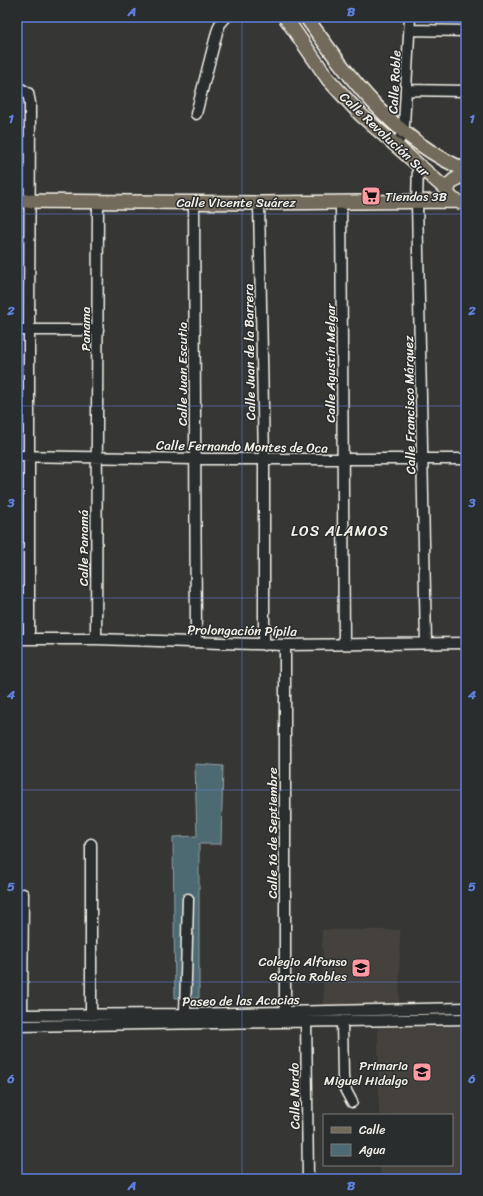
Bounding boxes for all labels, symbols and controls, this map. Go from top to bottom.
text: A [127,0,136,23]
text: B [347,0,356,23]
street label: Calle Roble [381,49,408,114]
street label: Calle Revolución Sur [334,86,436,183]
text: 1 [8,107,14,130]
text: 1 [469,107,475,130]
supermarket icon: Tiendas 3B [360,185,382,207]
place label: Tiendas 3B [385,185,447,208]
street label: Calle Vicente Suárez [176,191,296,214]
street label: Calle Juan de la Barrera [237,283,262,420]
text: 2 [6,299,15,322]
text: 2 [467,299,476,322]
street label: Calle Agustín Melgar [319,303,342,423]
street label: Panama [74,306,97,351]
street label: Calle Juan Escutia [171,321,194,426]
street label: Calle Francisco Márquez [397,335,422,474]
street label: Calle Fernando Montes de Oca [156,434,328,460]
text: 3 [6,491,15,514]
text: 3 [467,491,476,514]
street label: Calle Panamá [72,509,95,586]
district label: LOS ALAMOS [291,518,389,544]
street label: Prolongación Pípila [187,618,297,643]
text: 4 [6,683,16,706]
text: 4 [467,683,477,706]
street label: Calle 16 de Septiembre [261,767,284,899]
text: 5 [7,875,15,898]
text: 5 [468,875,476,898]
place label: Colegio Alfonso Garcia Robles [258,950,348,988]
school or university icon: Colegio Alfonso Garcia Robles [350,957,372,979]
street label: Paseo de las Acacias [182,988,301,1013]
place label: Primaria Miguel Hidalgo [324,1054,409,1092]
school or university icon: Primaria Miguel Hidalgo [411,1061,433,1083]
street label: Calle Nardo [282,1062,307,1129]
text: 6 [6,1067,15,1090]
text: 6 [467,1067,476,1090]
legend [323,1114,453,1166]
text: Calle [359,1119,386,1141]
text: Agua [358,1139,386,1161]
text: A [127,1174,136,1196]
text: B [347,1174,356,1196]

